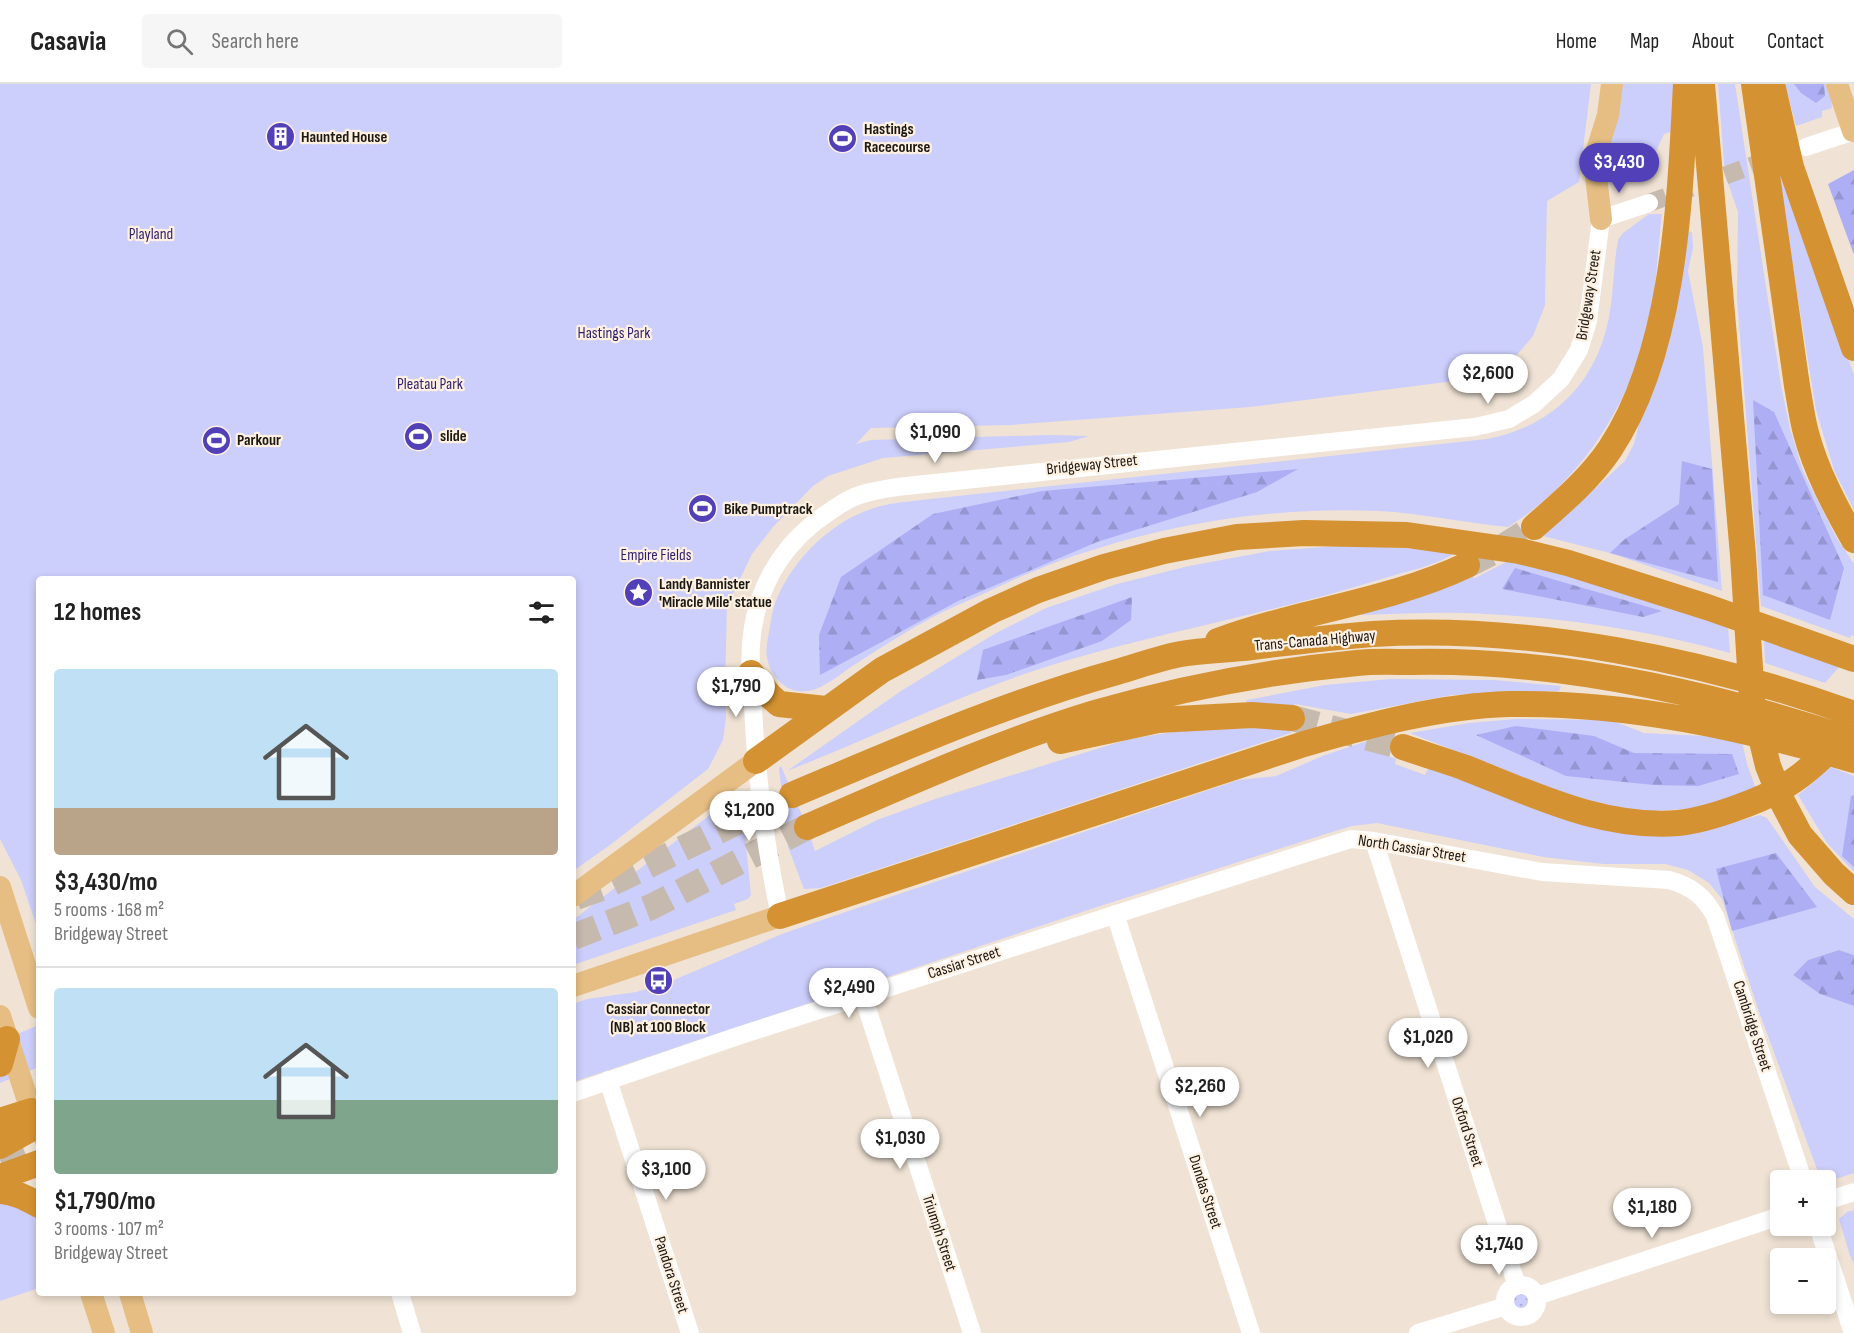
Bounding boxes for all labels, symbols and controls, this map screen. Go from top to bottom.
search box [142,14,562,68]
text: Casavia [30,25,106,58]
icon: search [163,25,196,58]
text: Search here [211,28,299,55]
text: Home [1556,29,1597,54]
text: Map [1630,29,1659,54]
text: About [1692,29,1734,54]
text: Contact [1767,29,1824,54]
place label: Hastings Racecourse [864,120,930,157]
building icon: Haunted House [264,121,296,153]
sports icon: Hastings Racecourse [827,122,859,154]
place label: Haunted House [301,128,387,147]
pin: $3,430 [1570,143,1668,194]
text: $3,430 [1593,150,1645,174]
park label: Playland [129,225,173,244]
street label: Bridgeway Street [1572,248,1606,342]
park label: Hastings Park [578,324,650,343]
pin: $2,600 [1439,354,1537,405]
text: $2,600 [1462,361,1514,385]
park label: Pleatau Park [397,375,463,394]
pin: $1,090 [886,413,984,464]
sports icon: slide [403,420,435,452]
text: $1,090 [909,420,961,444]
sports icon: Parkour [200,424,232,456]
place label: slide [440,427,467,446]
place label: Parkour [237,431,281,450]
street label: Bridgeway Street [1046,451,1139,479]
sports icon: Bike Pumptrack [687,493,719,525]
place label: Bike Pumptrack [724,500,813,519]
park label: Empire Fields [621,546,692,565]
place label: Landy Bannister 'Miracle Mile' statue [659,575,772,612]
place icon: Landy Bannister 'Miracle Mile' statue [622,577,654,609]
icon: filters [525,596,558,629]
text: 12 homes [54,597,141,628]
street label: Trans-Canada Highway [1254,626,1376,656]
pin: $1,790 [687,667,785,718]
text: $1,790 [711,674,761,698]
icon: home [252,708,360,816]
pin: $1,200 [700,791,798,842]
text: $1,200 [724,798,774,822]
street label: North Cassiar Street [1357,831,1467,867]
text: $3,430/mo [54,867,158,898]
text: 5 rooms · 168 m² [54,898,164,922]
text: Bridgeway Street [54,922,168,946]
street label: Cassiar Street [925,942,1003,984]
bus stop icon: Cassiar Connector (NB) at 100 Block [642,965,674,997]
pin: $2,490 [800,968,898,1019]
text: $2,490 [823,975,875,999]
street label: Cambridge Street [1728,978,1776,1074]
place label: Cassiar Connector (NB) at 100 Block [606,1000,710,1037]
pin: $1,020 [1379,1018,1477,1069]
text: $1,020 [1403,1025,1453,1049]
icon: home [252,1027,360,1135]
pin: $2,260 [1151,1067,1249,1118]
text: $2,260 [1174,1074,1226,1098]
street label: Oxford Street [1447,1095,1487,1169]
pin: $1,030 [851,1119,949,1170]
text: $1,030 [875,1126,925,1150]
pin: $3,100 [617,1150,715,1201]
street label: Dundas Street [1184,1153,1226,1231]
text: $3,100 [641,1157,691,1181]
map controls [1770,1170,1836,1314]
button: + [1770,1170,1836,1236]
text: $1,790/mo [54,1186,156,1217]
pin: $1,180 [1603,1188,1701,1239]
street label: Triumph Street [918,1192,960,1274]
text: $1,180 [1627,1195,1677,1219]
text: 3 rooms · 107 m² [54,1217,164,1241]
pin: $1,740 [1450,1225,1548,1276]
text: $1,740 [1475,1232,1523,1256]
street label: Pandora Street [650,1234,692,1316]
text: Bridgeway Street [54,1241,168,1265]
button: − [1770,1248,1836,1314]

